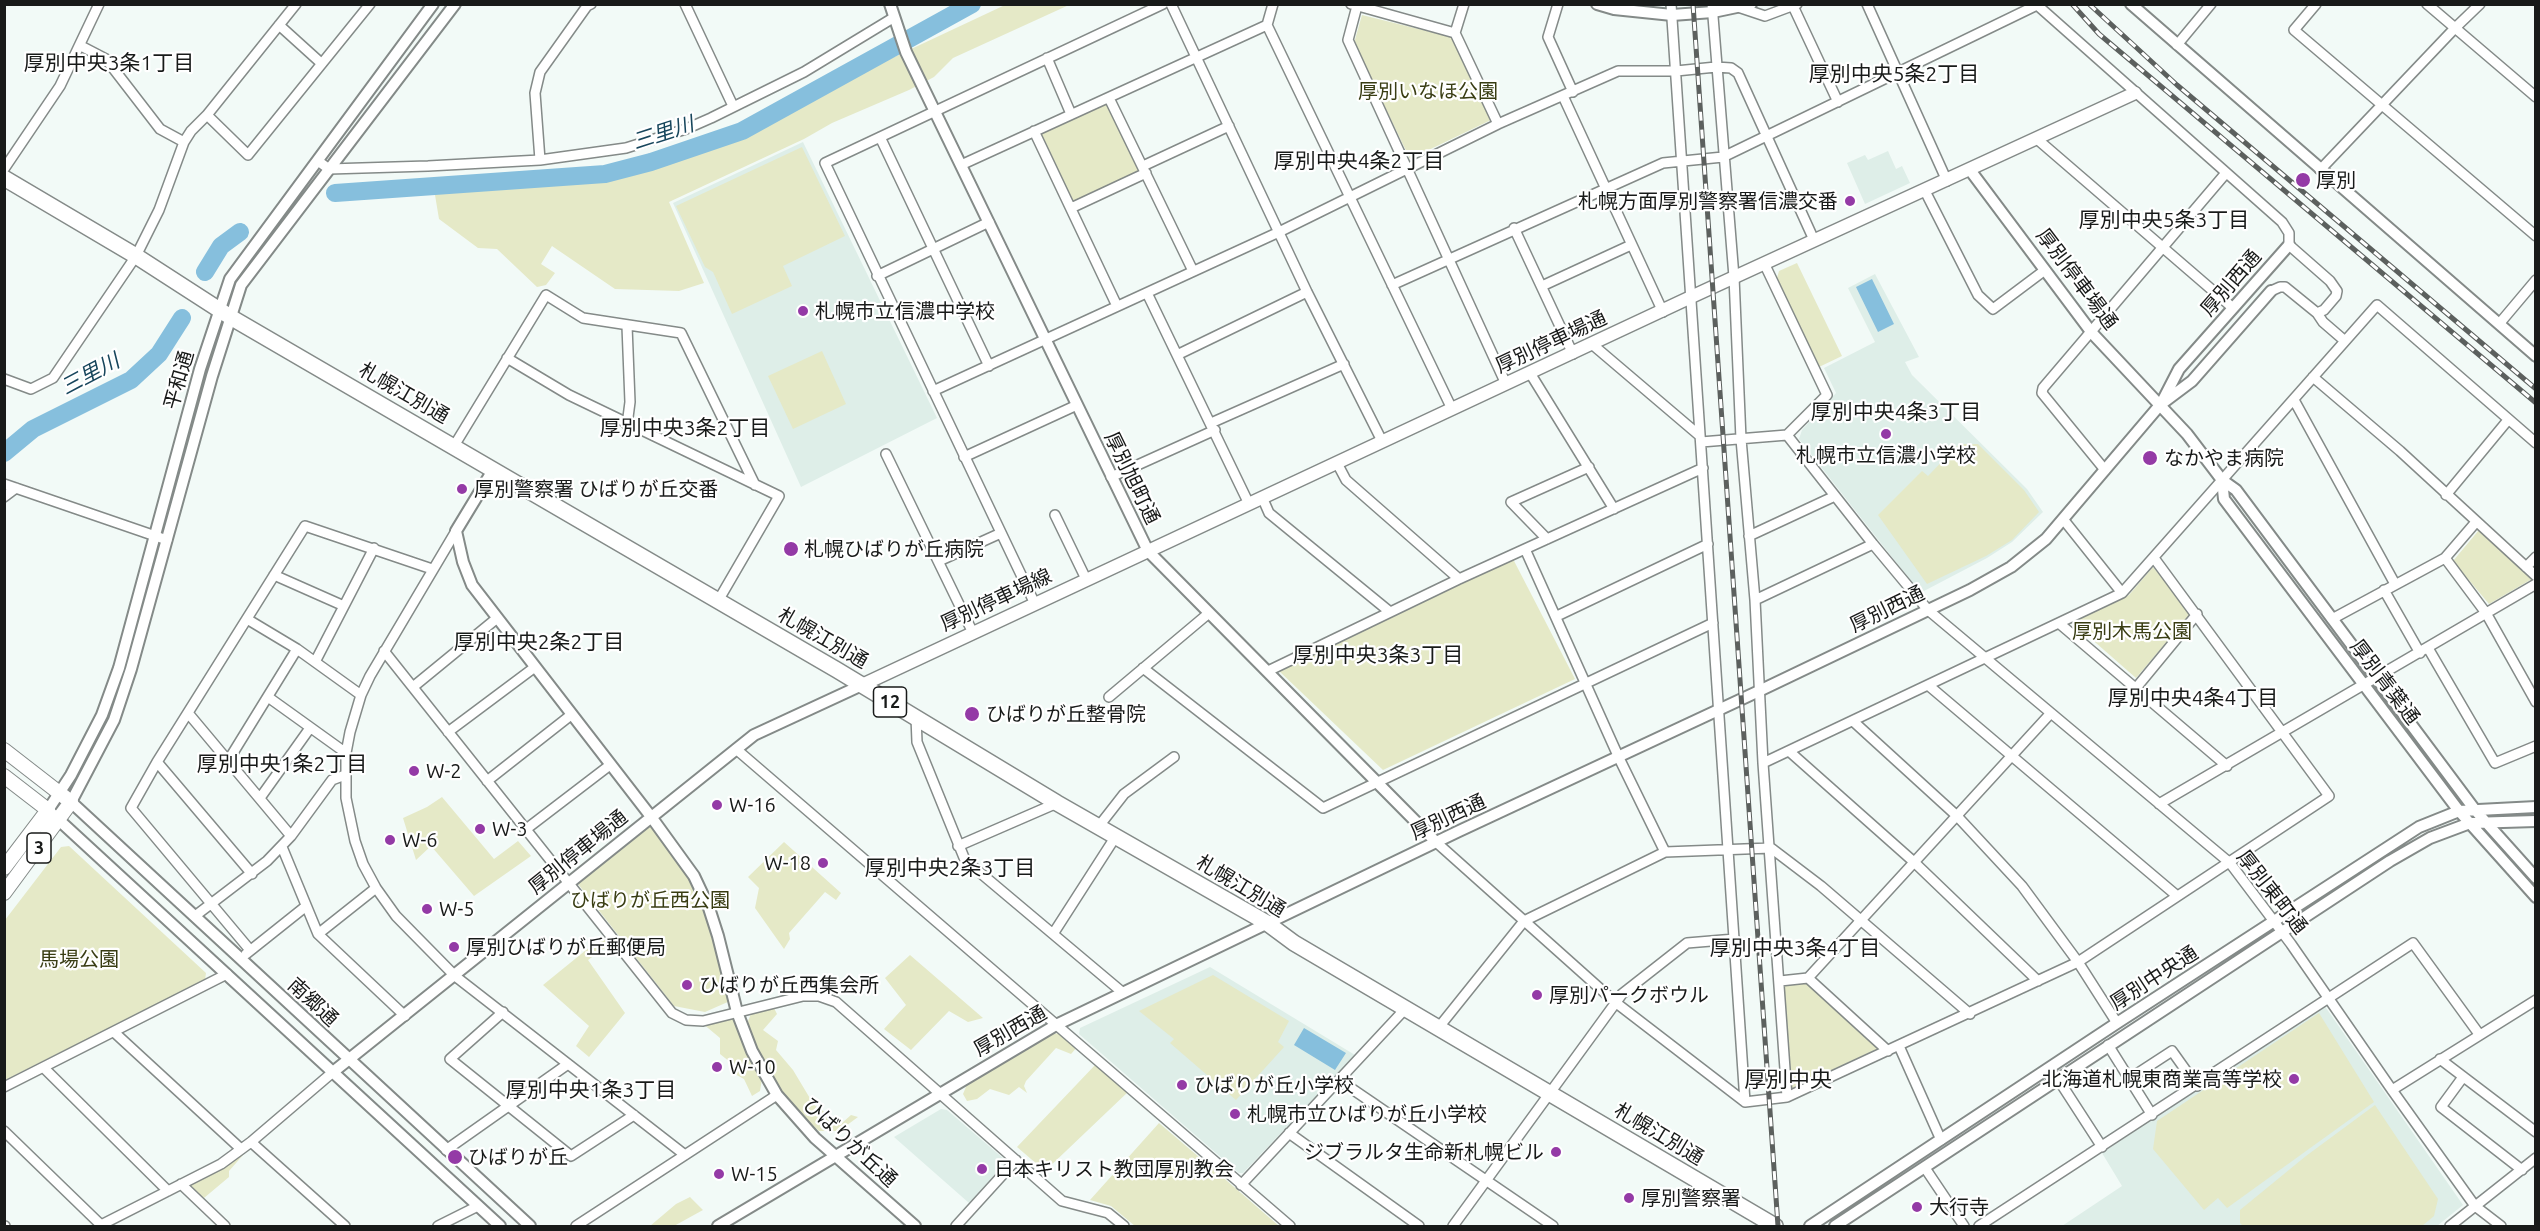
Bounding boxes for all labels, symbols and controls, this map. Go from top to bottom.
district label: 厚別中央3条1丁目 [24,50,194,76]
district label: 厚別中央5条2丁目 [1809,61,1979,87]
park label: 厚別いなほ公園 [1358,79,1498,103]
water label: 三里川 [629,111,697,155]
district label: 厚別中央4条2丁目 [1274,148,1444,174]
place label: 厚別 [2316,168,2356,192]
marker: 厚別 [2294,171,2312,189]
place label: 札幌方面厚別警察署信濃交番 [1578,189,1838,213]
marker: 札幌方面厚別警察署信濃交番 [1843,194,1857,208]
district label: 厚別中央5条3丁目 [2079,207,2249,233]
street label: 厚別停車場通 [2031,224,2123,334]
street label: 厚別西通 [2196,245,2266,321]
place label: 札幌市立信濃中学校 [815,299,995,323]
marker: 札幌市立信濃中学校 [796,304,810,318]
street label: 厚別停車場通 [1492,306,1610,378]
water label: 三里川 [56,348,124,400]
street label: 平和通 [159,348,199,412]
street label: 札幌江別通 [355,358,453,428]
district label: 厚別中央4条3丁目 [1811,399,1981,425]
district label: 厚別中央3条2丁目 [600,415,770,441]
marker: 札幌市立信濃小学校 [1879,427,1893,441]
street label: 厚別旭町通 [1099,428,1165,528]
place label: 札幌市立信濃小学校 [1796,443,1976,467]
place label: なかやま病院 [2164,446,2284,470]
marker: なかやま病院 [2141,449,2159,467]
place label: 厚別警察署 ひばりが丘交番 [474,477,719,501]
marker: 厚別警察署 ひばりが丘交番 [455,482,469,496]
place label: 札幌ひばりが丘病院 [804,537,984,561]
marker: 札幌ひばりが丘病院 [782,540,800,558]
street label: 厚別停車場線 [937,564,1055,636]
street label: 厚別西通 [1846,581,1928,637]
street label: 札幌江別通 [774,603,872,673]
park label: 厚別木馬公園 [2072,619,2192,643]
district label: 厚別中央2条2丁目 [454,629,624,655]
street label: 厚別青葉通 [2345,635,2425,729]
district label: 厚別中央3条3丁目 [1293,642,1463,668]
district label: 厚別中央4条4丁目 [2108,685,2278,711]
road number: 12 [874,687,906,717]
place label: ひばりが丘整骨院 [986,702,1146,726]
marker: ひばりが丘整骨院 [963,705,981,723]
district label: 厚別中央1条2丁目 [197,751,367,777]
place label: W-2 [426,759,462,783]
marker: W-2 [407,764,421,778]
street label: 厚別西通 [1407,789,1489,845]
place label: W-16 [729,793,776,817]
marker: W-16 [710,798,724,812]
street label: 厚別停車場通 [524,805,632,899]
place label: W-3 [492,817,528,841]
marker: W-3 [473,822,487,836]
place label: W-6 [402,828,438,852]
road number: 3 [27,833,51,863]
marker: W-6 [383,833,397,847]
street label: 厚別東町通 [2232,845,2312,939]
street label: 札幌江別通 [1192,850,1290,922]
place label: W-18 [764,851,811,875]
district label: 厚別中央2条3丁目 [865,855,1035,881]
marker: W-18 [816,856,830,870]
park label: ひばりが丘西公園 [570,888,730,912]
place label: W-5 [439,897,475,921]
marker: W-5 [420,902,434,916]
place label: 厚別ひばりが丘郵便局 [466,935,666,959]
district label: 厚別中央3条4丁目 [1710,935,1880,961]
marker: 厚別ひばりが丘郵便局 [447,940,461,954]
street label: 厚別中央通 [2106,941,2202,1015]
park label: 馬場公園 [39,947,119,971]
street label: 南郷通 [283,973,343,1031]
place label: ひばりが丘西集会所 [699,973,879,997]
marker: ひばりが丘西集会所 [680,978,694,992]
place label: 厚別パークボウル [1549,983,1709,1007]
marker: 厚別パークボウル [1530,988,1544,1002]
street label: 厚別西通 [969,1001,1051,1061]
place label: W-10 [729,1055,776,1079]
marker: W-10 [710,1060,724,1074]
district label: 厚別中央 [1744,1067,1832,1093]
place label: 北海道札幌東商業高等学校 [2042,1067,2282,1091]
marker: 北海道札幌東商業高等学校 [2287,1072,2301,1086]
place label: ひばりが丘小学校 [1194,1073,1354,1097]
district label: 厚別中央1条3丁目 [506,1077,676,1103]
marker: ひばりが丘小学校 [1175,1078,1189,1092]
street label: ひばりが丘通 [798,1092,902,1192]
street label: 札幌江別通 [1610,1098,1708,1170]
place label: 札幌市立ひばりが丘小学校 [1247,1102,1487,1126]
marker: 札幌市立ひばりが丘小学校 [1228,1107,1242,1121]
place label: ジブラルタ生命新札幌ビル [1304,1140,1544,1164]
place label: ひばりが丘 [468,1145,568,1169]
marker: ジブラルタ生命新札幌ビル [1549,1145,1563,1159]
marker: ひばりが丘 [446,1148,464,1166]
place label: 日本キリスト教団厚別教会 [994,1157,1234,1181]
place label: W-15 [731,1162,778,1186]
marker: 日本キリスト教団厚別教会 [975,1162,989,1176]
marker: W-15 [712,1167,726,1181]
place label: 厚別警察署 [1641,1186,1741,1210]
marker: 厚別警察署 [1622,1191,1636,1205]
place label: 大行寺 [1929,1195,1989,1219]
marker: 大行寺 [1910,1200,1924,1214]

